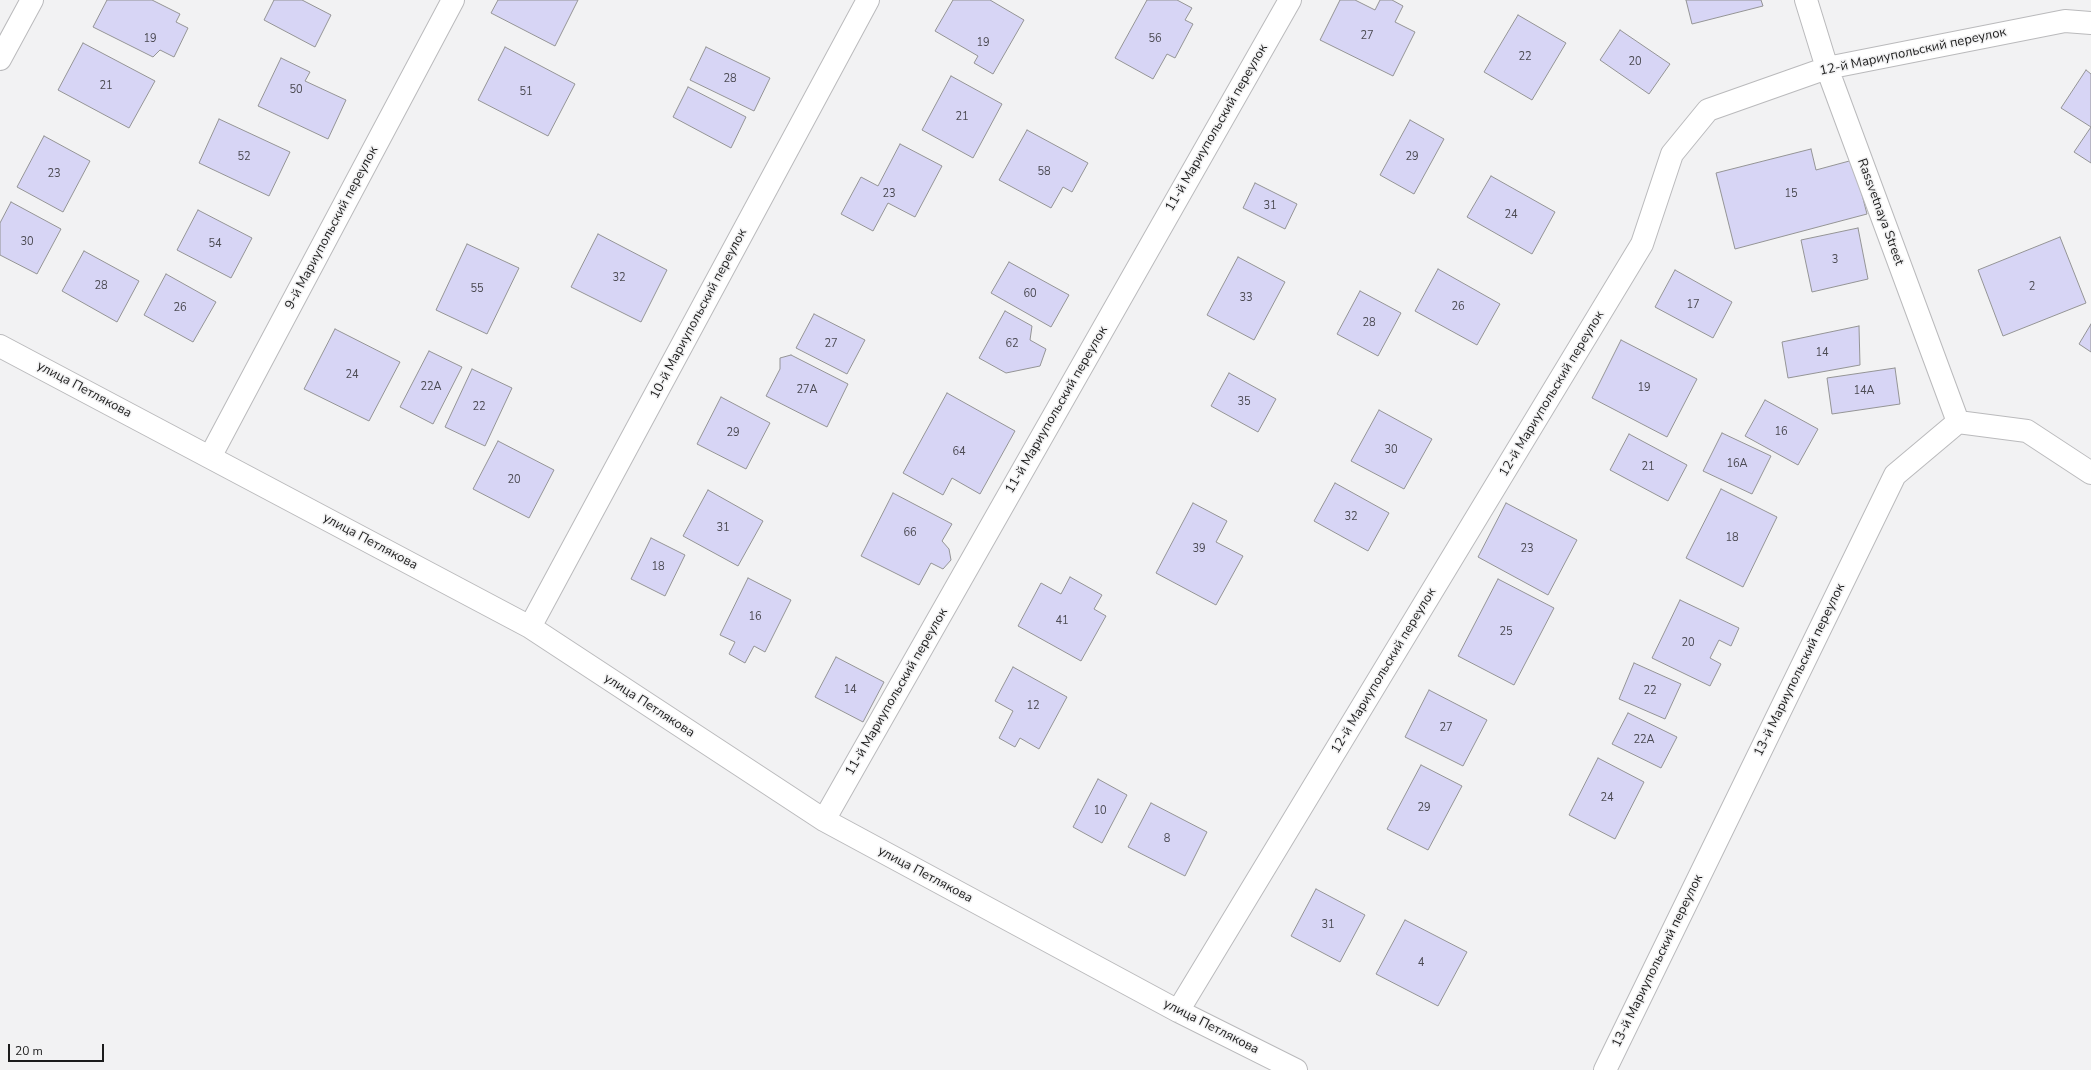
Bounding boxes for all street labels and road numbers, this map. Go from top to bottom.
street label: 12-й Мариупольский переулок [1818,25,2008,79]
street label: 11-й Мариупольский переулок [1163,42,1271,214]
street label: 9-й Мариупольский переулок [282,144,382,312]
street label: Rassvetnaya Street [1853,156,1907,268]
street label: 10-й Мариупольский переулок [647,226,751,402]
street label: 12-й Мариупольский переулок [1496,308,1608,480]
street label: 11-й Мариупольский переулок [1003,324,1111,496]
street label: улица Петлякова [34,358,134,422]
street label: улица Петлякова [320,510,420,574]
street label: 13-й Мариупольский переулок [1751,581,1849,759]
street label: 12-й Мариупольский переулок [1328,585,1440,757]
street label: 11-й Мариупольский переулок [843,606,951,778]
street label: улица Петлякова [601,671,697,741]
street label: улица Петлякова [875,843,975,907]
street label: 13-й Мариупольский переулок [1609,872,1707,1050]
street label: улица Петлякова [1161,996,1261,1058]

